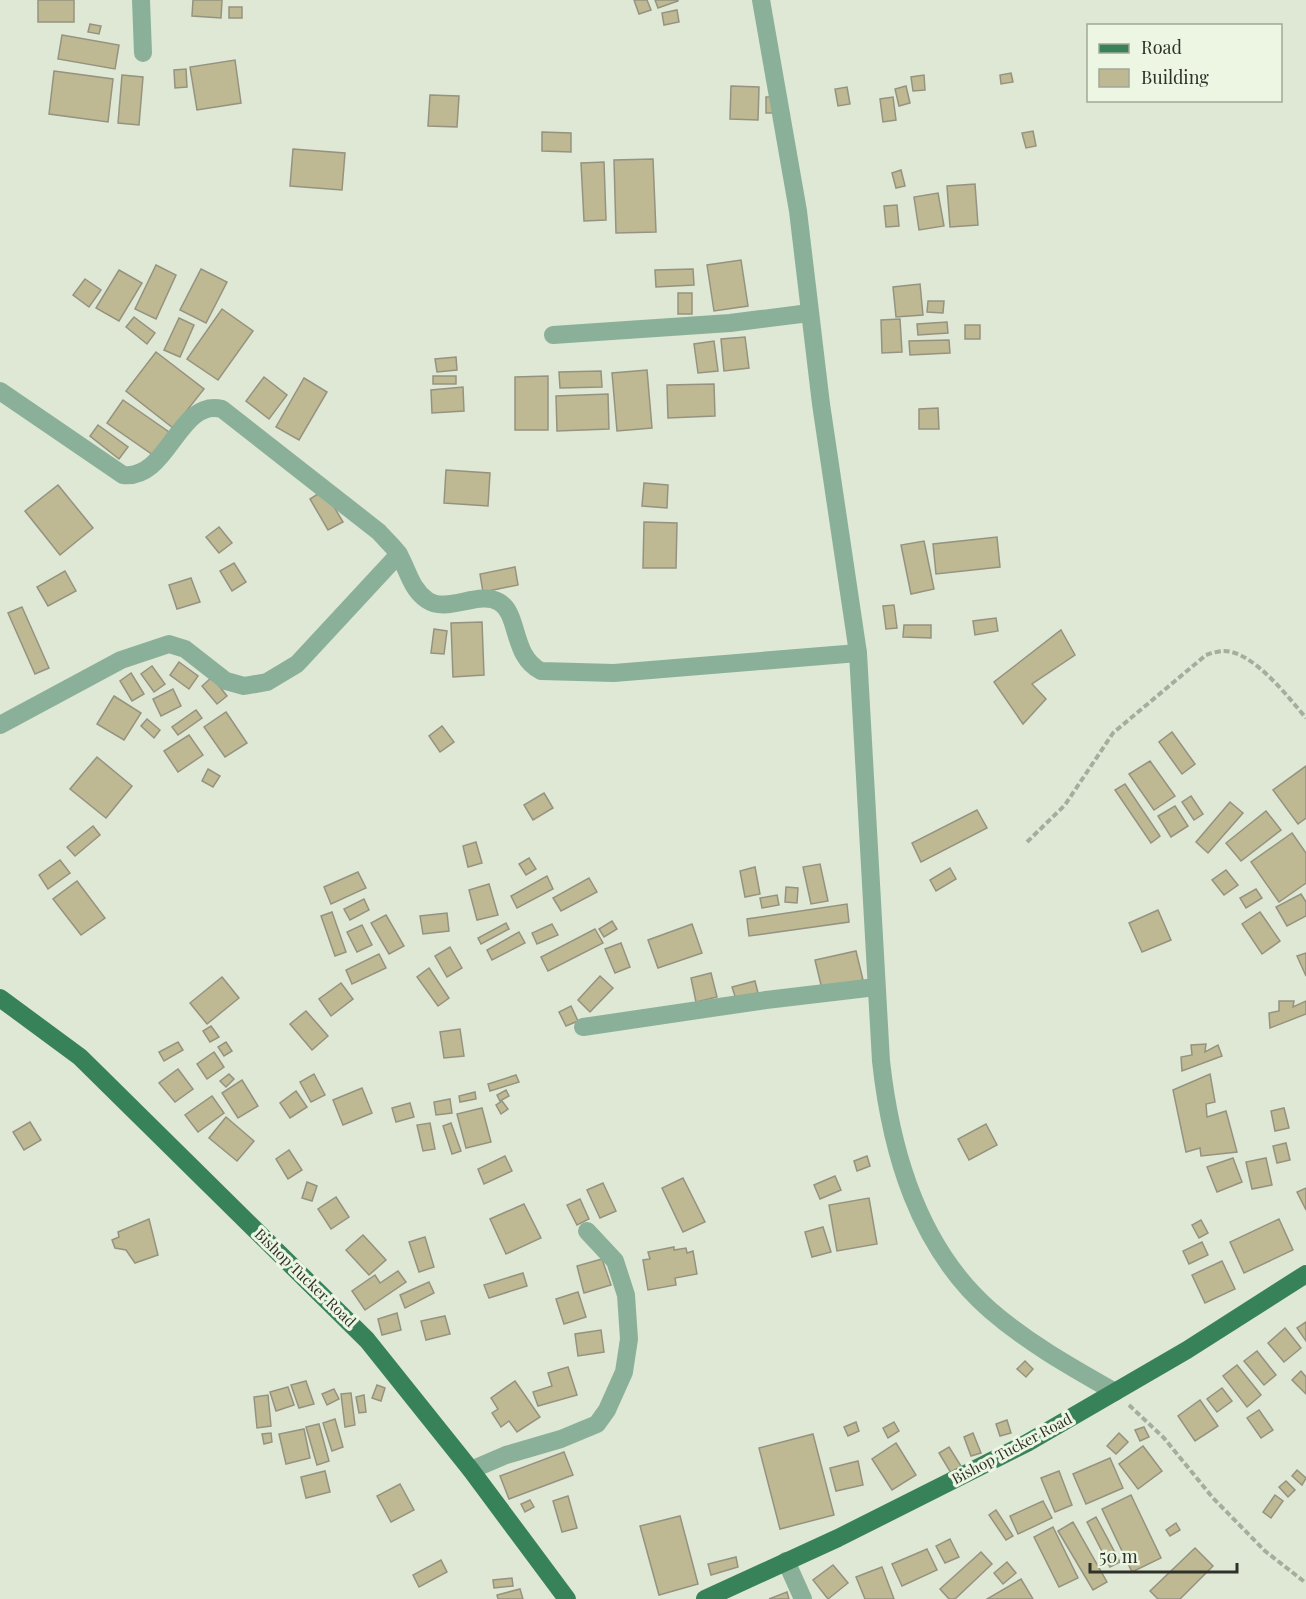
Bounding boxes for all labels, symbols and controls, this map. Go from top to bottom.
legend [1087,24,1282,102]
text: Road [1141,35,1182,59]
text: Building [1141,65,1209,89]
street label: Bishop Tucker Road [251,1224,361,1331]
street label: Bishop Tucker Road [948,1408,1075,1488]
scale bar [1090,1536,1237,1574]
text: 50 m [1099,1544,1138,1568]

